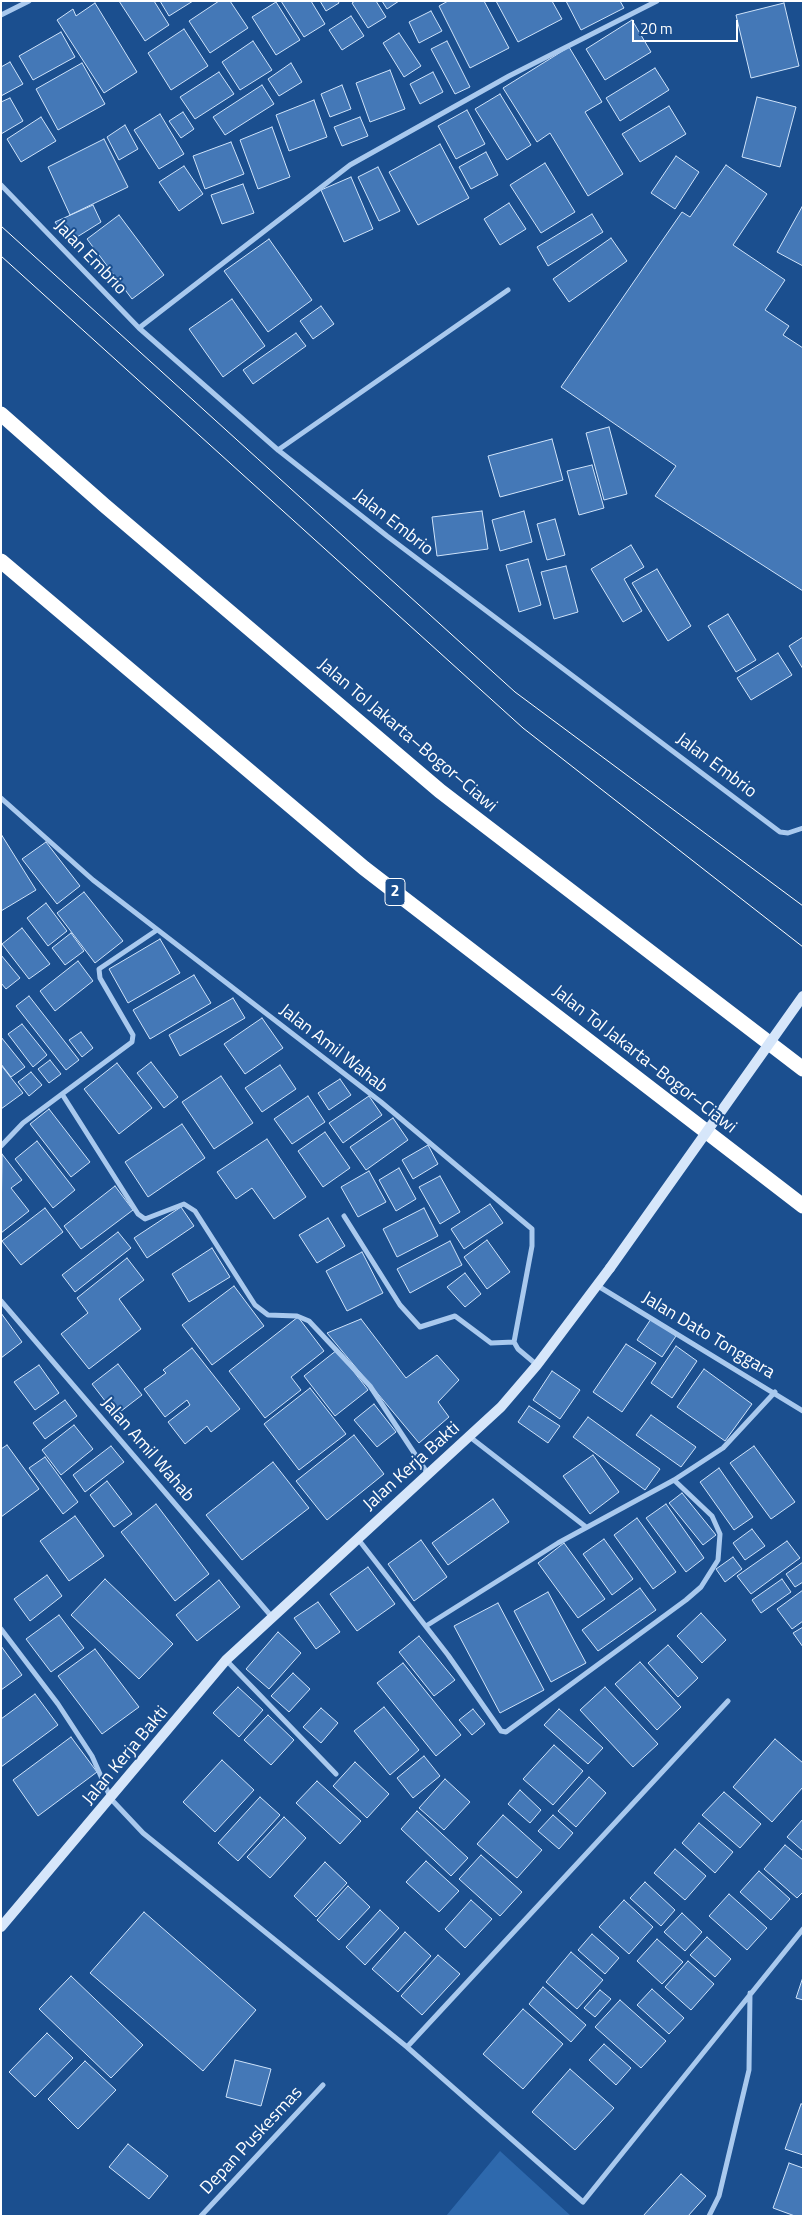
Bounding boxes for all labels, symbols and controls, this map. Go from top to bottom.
scale bar [634,10,740,42]
text: 20 m [640,17,673,40]
street label: Jalan Embrio [49,216,131,300]
street label: Jalan Embrio [349,485,437,561]
street label: Jalan Tol Jakarta–Bogor–Ciawi [313,655,501,817]
street label: Jalan Embrio [671,729,761,803]
road number: 2 [385,879,405,906]
street label: Jalan Tol Jakarta–Bogor–Ciawi [548,981,740,1139]
street label: Jalan Amil Wahab [274,1000,392,1098]
street label: Jalan Dato Tonggara [638,1288,778,1384]
street label: Jalan Amil Wahab [96,1393,198,1507]
street label: Jalan Kerja Bakti [359,1418,465,1516]
street label: Jalan Kerja Bakti [78,1702,174,1810]
street label: Depan Puskesmas [196,2083,308,2199]

